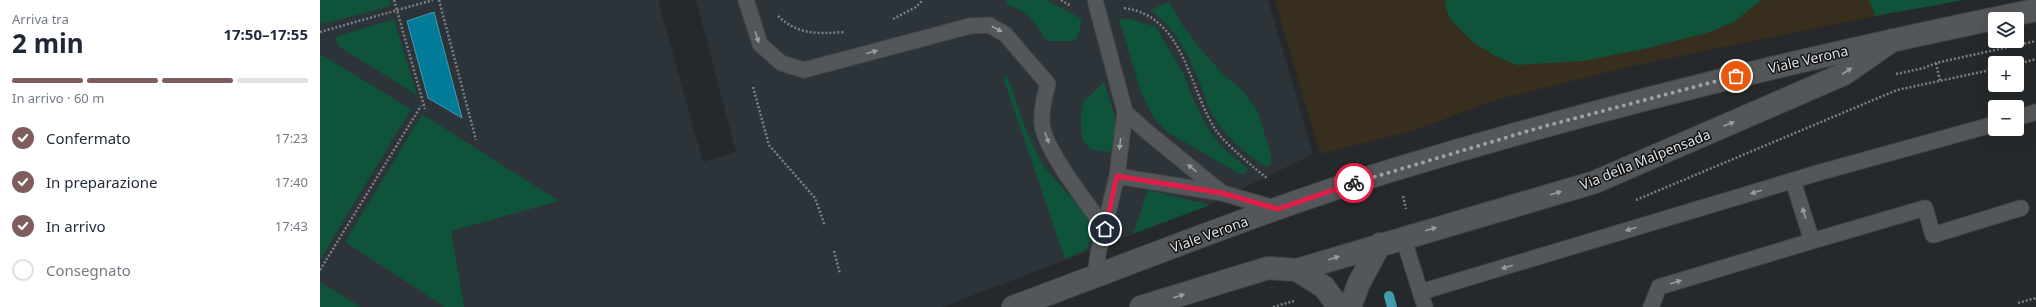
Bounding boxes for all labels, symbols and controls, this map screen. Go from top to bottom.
text: Arriva tra [12,10,69,28]
map controls [1988,12,2024,136]
button: layers [1988,12,2024,48]
text: 17:50–17:55 [223,24,308,44]
text: 2 min [12,25,84,61]
one-way arrow [992,26,1003,33]
one-way arrow [755,32,761,44]
street label: Viale Verona [1766,41,1850,77]
one-way arrow [866,49,878,55]
button: + [1988,56,2024,92]
pin [1719,59,1753,93]
icon: bag [1725,65,1747,87]
one-way arrow [1842,67,1852,75]
text: In arrivo · 60 m [12,89,104,107]
button: − [1988,100,2024,136]
one-way arrow [1723,121,1734,127]
street label: Via della Malpensada [1577,124,1713,194]
icon: check [12,127,34,149]
text: Confermato [46,128,131,148]
text: 17:23 [275,129,308,147]
one-way arrow [1045,132,1051,144]
one-way arrow [1117,138,1124,150]
courier [1334,163,1374,203]
one-way arrow [1186,164,1197,173]
icon: check [12,171,34,193]
text: In preparazione [46,172,158,192]
icon: bike [1343,172,1365,194]
text: 17:40 [275,173,308,191]
one-way arrow [1750,189,1762,195]
one-way arrow [1550,190,1562,196]
one-way arrow [1801,207,1807,219]
street label: Viale Verona [1167,211,1251,257]
pin [1088,212,1122,246]
icon: check [12,215,34,237]
text: In arrivo [46,216,106,236]
text: 17:43 [275,217,308,235]
icon: home [1094,218,1116,240]
one-way arrow [1426,226,1438,232]
one-way arrow [1625,226,1637,232]
one-way arrow [1328,255,1340,261]
text: Consegnato [46,260,131,280]
one-way arrow [1501,264,1513,270]
one-way arrow [1670,279,1682,285]
one-way arrow [1173,292,1185,298]

